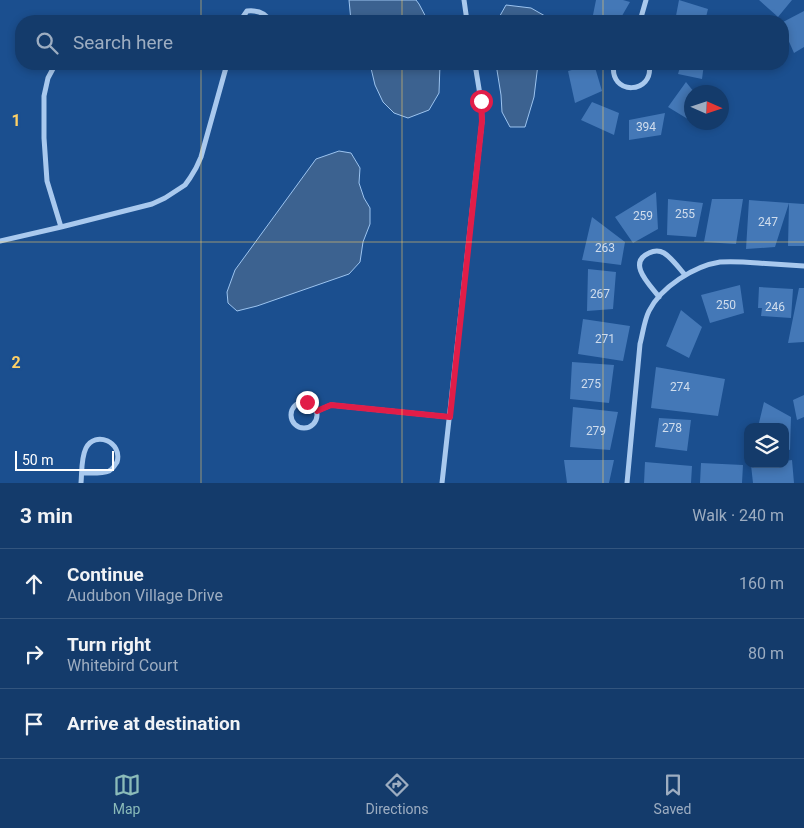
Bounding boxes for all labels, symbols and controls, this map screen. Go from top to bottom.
search box [15,15,789,70]
icon: search [33,29,61,57]
text: Search here [73,31,173,54]
north arrow [684,85,729,130]
route start [470,90,493,113]
text: 1 [11,111,21,130]
house number: 394 [636,120,656,134]
house number: 255 [675,207,695,221]
house number: 259 [633,209,653,223]
house number: 247 [758,215,778,229]
house number: 263 [595,241,615,255]
house number: 267 [590,287,610,301]
house number: 250 [716,298,736,312]
house number: 246 [765,300,785,314]
house number: 271 [595,332,615,346]
text: 2 [11,353,21,372]
house number: 275 [581,377,601,391]
house number: 274 [670,380,690,394]
route end [296,391,319,414]
house number: 278 [662,421,682,435]
map controls [744,423,789,468]
button: layers [744,423,789,468]
house number: 279 [586,424,606,438]
scale bar [15,448,114,471]
text: 50 m [22,452,54,468]
text: 3 min [20,504,73,528]
text: Walk · 240 m [692,506,784,525]
text: Continue [67,563,144,586]
icon: ahead [20,570,48,598]
text: 160 m [739,574,784,593]
text: Audubon Village Drive [67,586,223,605]
text: Turn right [67,633,151,656]
icon: right [20,640,48,668]
text: 80 m [748,644,784,663]
text: Whitebird Court [67,656,178,675]
icon: arrive [20,710,48,738]
text: Arrive at destination [67,712,240,735]
tab: Map [113,771,141,817]
tab: Directions [366,771,429,817]
tab: Saved [654,771,691,817]

